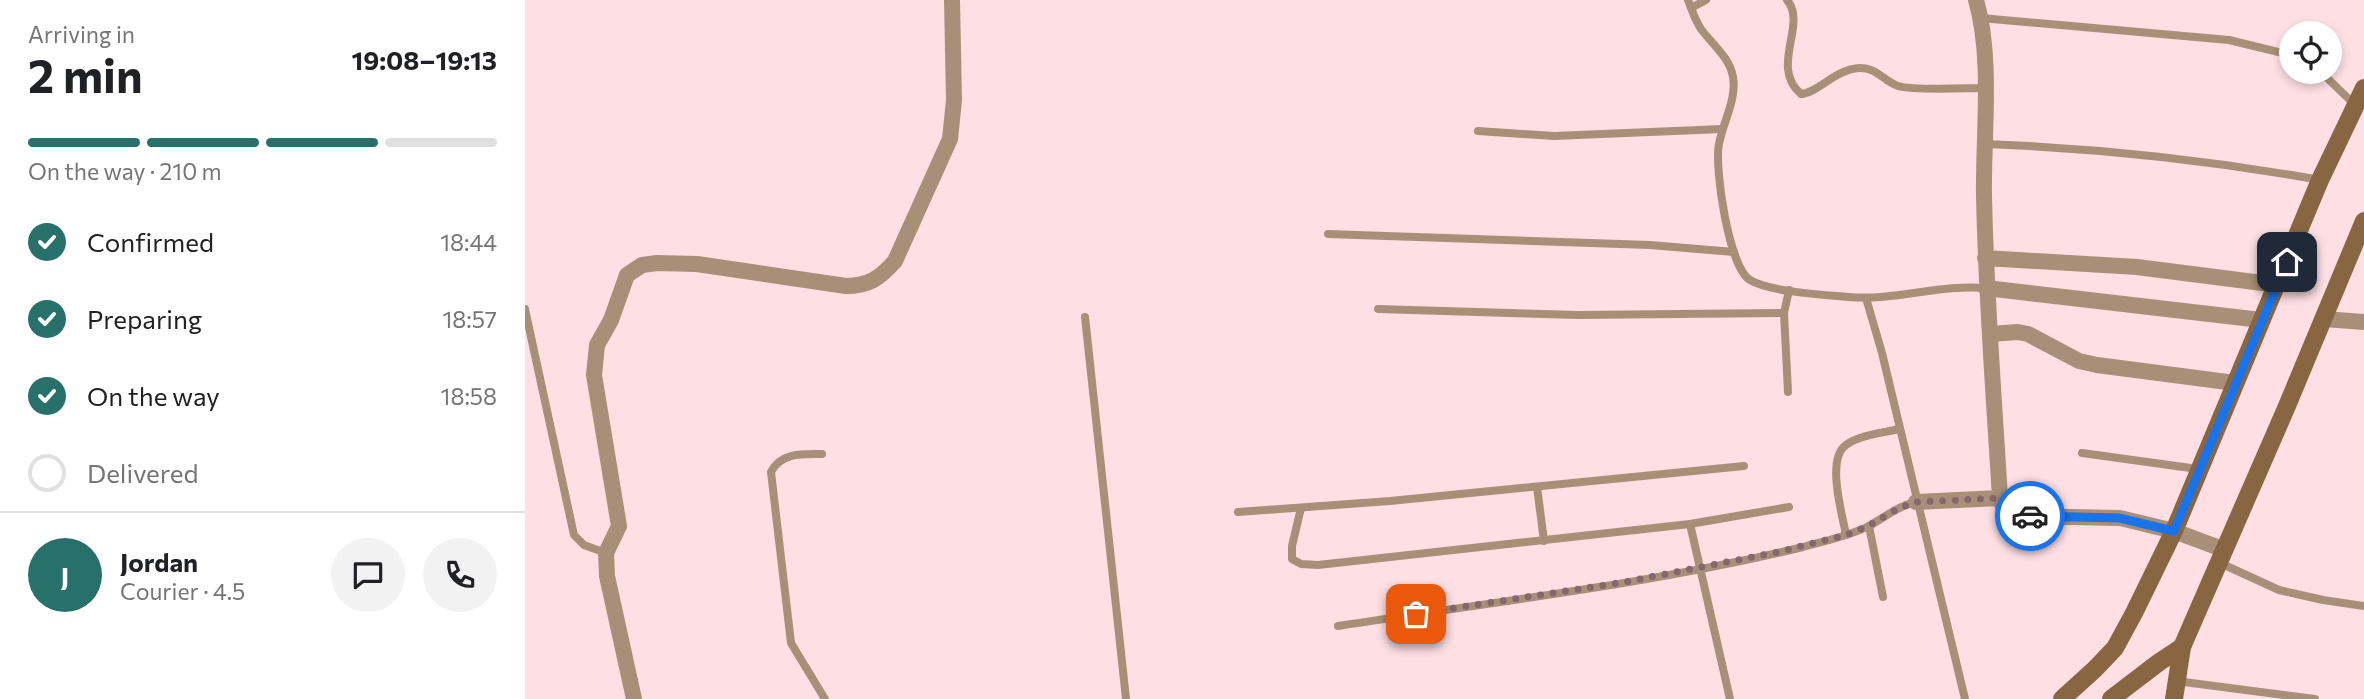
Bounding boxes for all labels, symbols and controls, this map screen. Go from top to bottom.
text: Arriving in [28,20,135,48]
map controls [2279,21,2342,84]
button: locate [2279,21,2342,84]
text: 19:08–19:13 [351,44,497,75]
text: 2 min [28,46,143,102]
text: On the way · 210 m [28,157,222,185]
icon: check [28,223,66,261]
text: Confirmed [87,226,214,257]
text: 18:44 [440,228,497,256]
pin [2257,232,2317,292]
icon: home [2268,243,2306,281]
icon: check [28,300,66,338]
text: Preparing [87,303,202,334]
text: 18:57 [442,305,497,333]
icon: check [28,377,66,415]
text: On the way [87,380,220,411]
text: 18:58 [441,382,497,410]
text: Delivered [87,457,198,488]
courier [1995,481,2065,551]
icon: car [2011,497,2049,535]
button: chat [331,538,405,612]
button: phone [423,538,497,612]
text: Jordan [120,546,198,577]
text: J [61,560,69,591]
text: Courier · 4.5 [120,577,245,605]
pin [1386,584,1446,644]
icon: bag [1397,595,1435,633]

